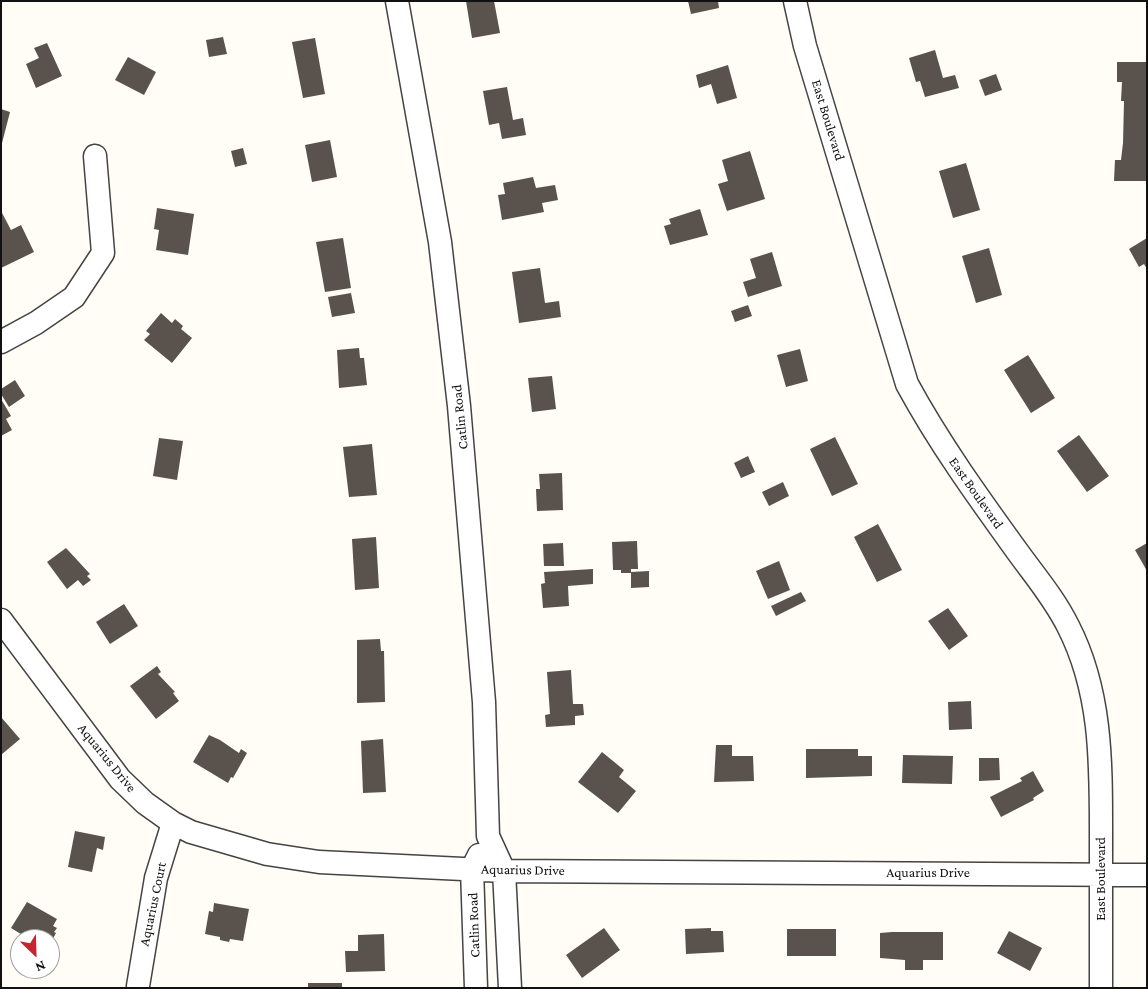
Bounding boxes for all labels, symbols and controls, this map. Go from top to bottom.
street label: East Boulevard [808,78,848,162]
street label: Catlin Road [448,384,472,450]
street label: East Boulevard [945,454,1007,532]
street label: Aquarius Drive [74,720,140,796]
street label: East Boulevard [1093,837,1109,921]
street label: Aquarius Court [136,860,170,948]
street label: Aquarius Drive [481,861,565,879]
street label: Aquarius Drive [886,865,970,881]
street label: Catlin Road [464,892,484,958]
north arrow [10,929,60,979]
text: N [33,958,48,976]

